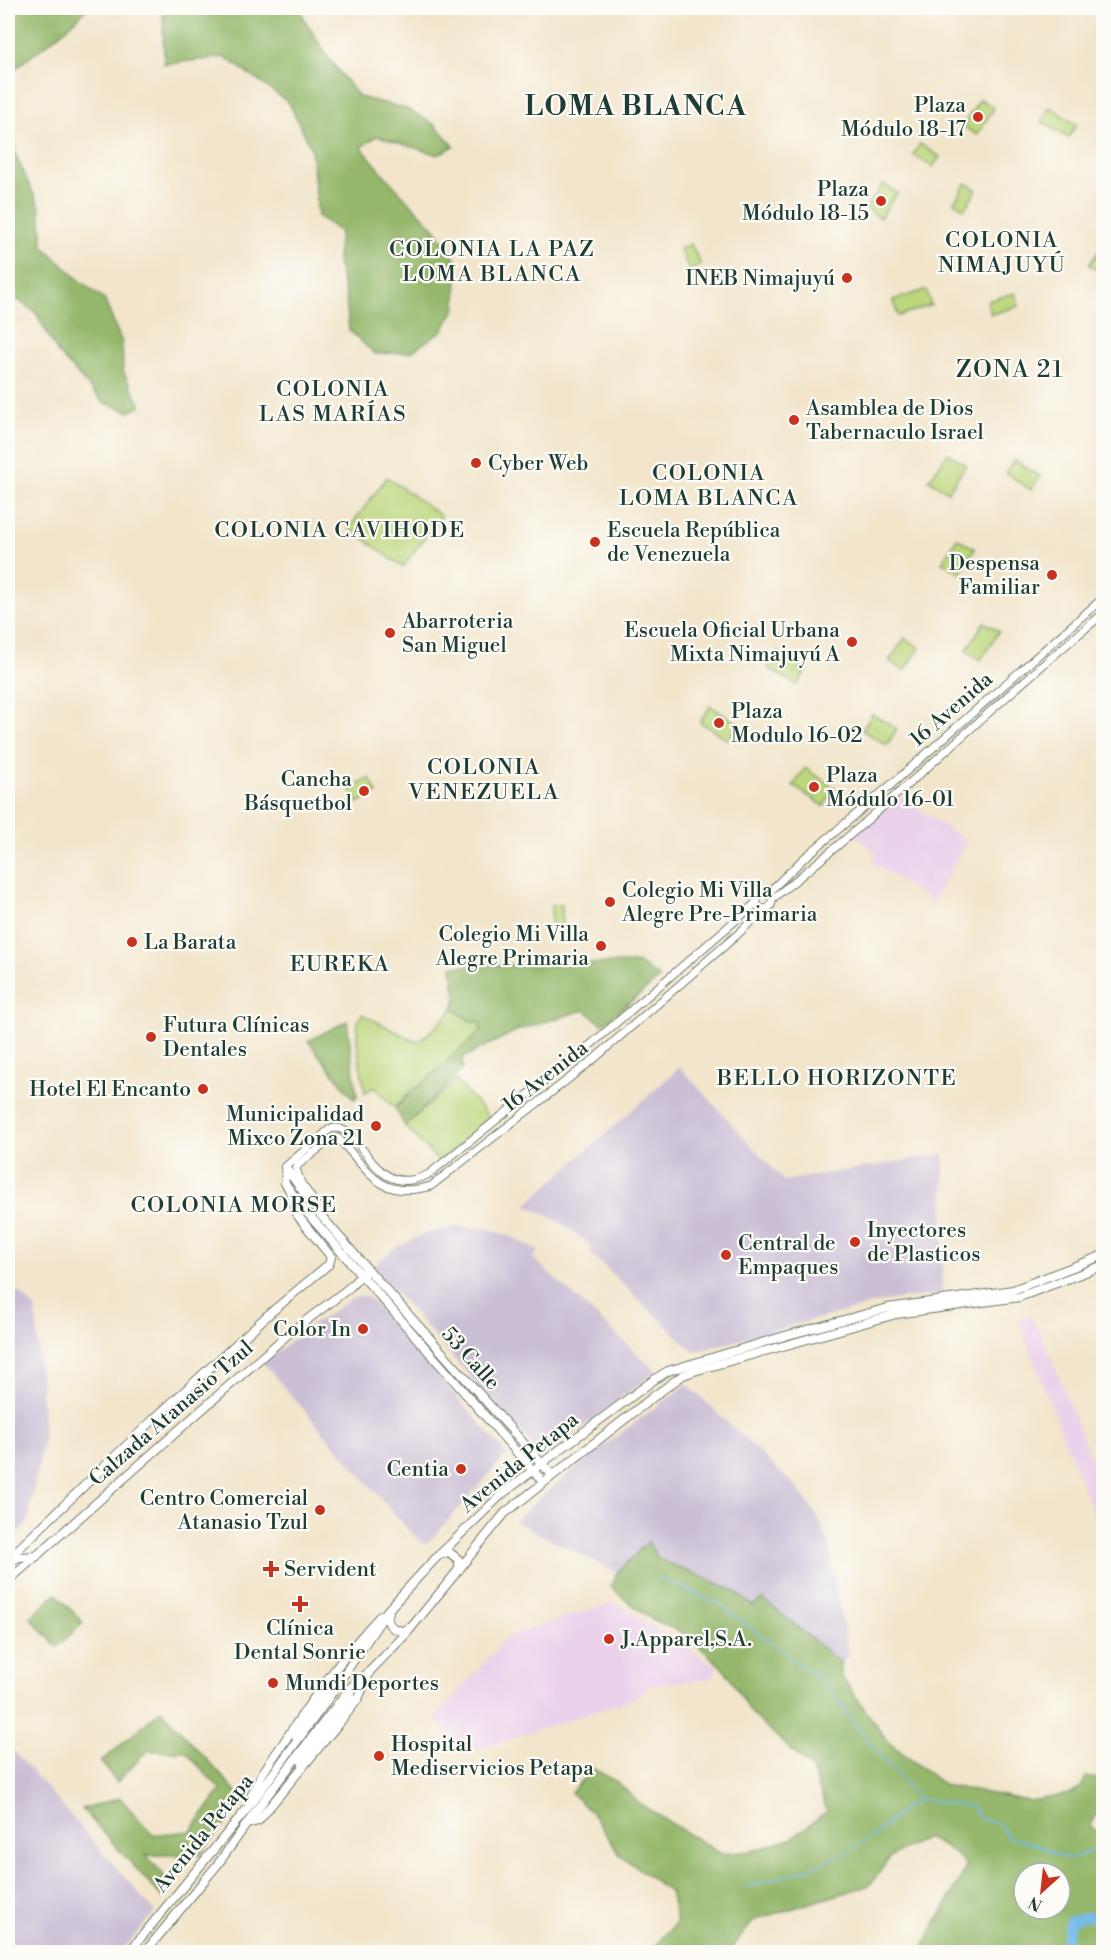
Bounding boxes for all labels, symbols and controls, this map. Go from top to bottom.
district label: LOMA BLANCA [525,90,747,124]
place label: Plaza Módulo 18-17 [841,93,966,143]
marker: Plaza Módulo 18-17 [971,110,985,124]
place label: Plaza Módulo 18-15 [742,177,869,227]
marker: Plaza Módulo 18-15 [874,194,888,208]
district label: COLONIA NIMAJUYÚ [938,227,1066,279]
district label: COLONIA LA PAZ LOMA BLANCA [389,236,595,288]
place label: INEB Nimajuyú [685,266,835,292]
marker: INEB Nimajuyú [840,271,854,285]
district label: ZONA 21 [956,355,1064,385]
district label: COLONIA LAS MARÍAS [259,376,407,428]
place label: Asamblea de Dios Tabernaculo Israel [805,396,984,446]
marker: Asamblea de Dios Tabernaculo Israel [787,413,801,427]
place label: Cyber Web [488,451,588,477]
marker: Cyber Web [469,456,483,470]
district label: COLONIA LOMA BLANCA [619,460,799,512]
district label: COLONIA CAVIHODE [214,517,466,544]
place label: Escuela República de Venezuela [607,518,781,568]
marker: Escuela República de Venezuela [588,535,602,549]
place label: Despensa Familiar [949,551,1040,601]
marker: Despensa Familiar [1045,568,1059,582]
place label: Abarroteria San Miguel [401,609,514,659]
place label: Escuela Oficial Urbana Mixta Nimajuyú A [624,618,841,668]
marker: Abarroteria San Miguel [383,626,397,640]
marker: Escuela Oficial Urbana Mixta Nimajuyú A [845,635,859,649]
street label: 16 Avenida [905,666,999,753]
place label: Plaza Modulo 16-02 [731,699,862,749]
marker: Plaza Modulo 16-02 [712,716,726,730]
district label: COLONIA VENEZUELA [407,754,560,806]
place label: Plaza Módulo 16-01 [826,763,954,813]
place label: Cancha Básquetbol [243,767,352,817]
marker: Plaza Módulo 16-01 [807,780,821,794]
marker: Cancha Básquetbol [357,784,371,798]
place label: Colegio Mi Villa Alegre Pre-Primaria [621,878,818,928]
marker: Colegio Mi Villa Alegre Pre-Primaria [603,895,617,909]
place label: Colegio Mi Villa Alegre Primaria [435,922,589,972]
place label: La Barata [144,930,237,956]
marker: La Barata [125,935,139,949]
marker: Colegio Mi Villa Alegre Primaria [594,939,608,953]
district label: EUREKA [290,951,390,978]
place label: Futura Clínicas Dentales [163,1013,309,1063]
marker: Futura Clínicas Dentales [144,1030,158,1044]
street label: 16 Avenida [498,1035,594,1118]
district label: BELLO HORIZONTE [716,1065,957,1092]
place label: Hotel El Encanto [29,1077,191,1103]
marker: Hotel El Encanto [196,1082,210,1096]
place label: Municipalidad Mixco Zona 21 [226,1102,364,1152]
marker: Municipalidad Mixco Zona 21 [369,1119,383,1133]
district label: COLONIA MORSE [131,1192,338,1219]
place label: Inyectores de Plasticos [867,1218,980,1268]
place label: Central de Empaques [738,1231,838,1281]
marker: Inyectores de Plasticos [848,1235,862,1249]
marker: Central de Empaques [719,1248,733,1262]
place label: Color In [273,1317,351,1343]
marker: Color In [356,1322,370,1336]
street label: 53 Calle [435,1322,505,1395]
street label: Calzada Atanasio Tzul [84,1335,259,1492]
street label: Avenida Petapa [454,1407,585,1519]
place label: Centia [386,1457,449,1483]
marker: Centia [454,1462,468,1476]
place label: Centro Comercial Atanasio Tzul [140,1486,308,1536]
marker: Centro Comercial Atanasio Tzul [313,1503,327,1517]
place label: Servident [284,1557,377,1583]
marker: Servident [262,1560,280,1578]
marker: Clínica Dental Sonrie [291,1595,309,1613]
place label: Clínica Dental Sonrie [234,1616,366,1666]
place label: J.Apparel,S.A. [620,1627,752,1653]
marker: J.Apparel,S.A. [602,1632,616,1646]
place label: Mundi Deportes [285,1671,439,1697]
marker: Mundi Deportes [266,1676,280,1690]
place label: Hospital Mediservicios Petapa [391,1732,594,1782]
marker: Hospital Mediservicios Petapa [372,1749,386,1763]
street label: Avenida Petapa [147,1769,260,1899]
north arrow [1012,1861,1072,1921]
text: N [1025,1892,1046,1915]

